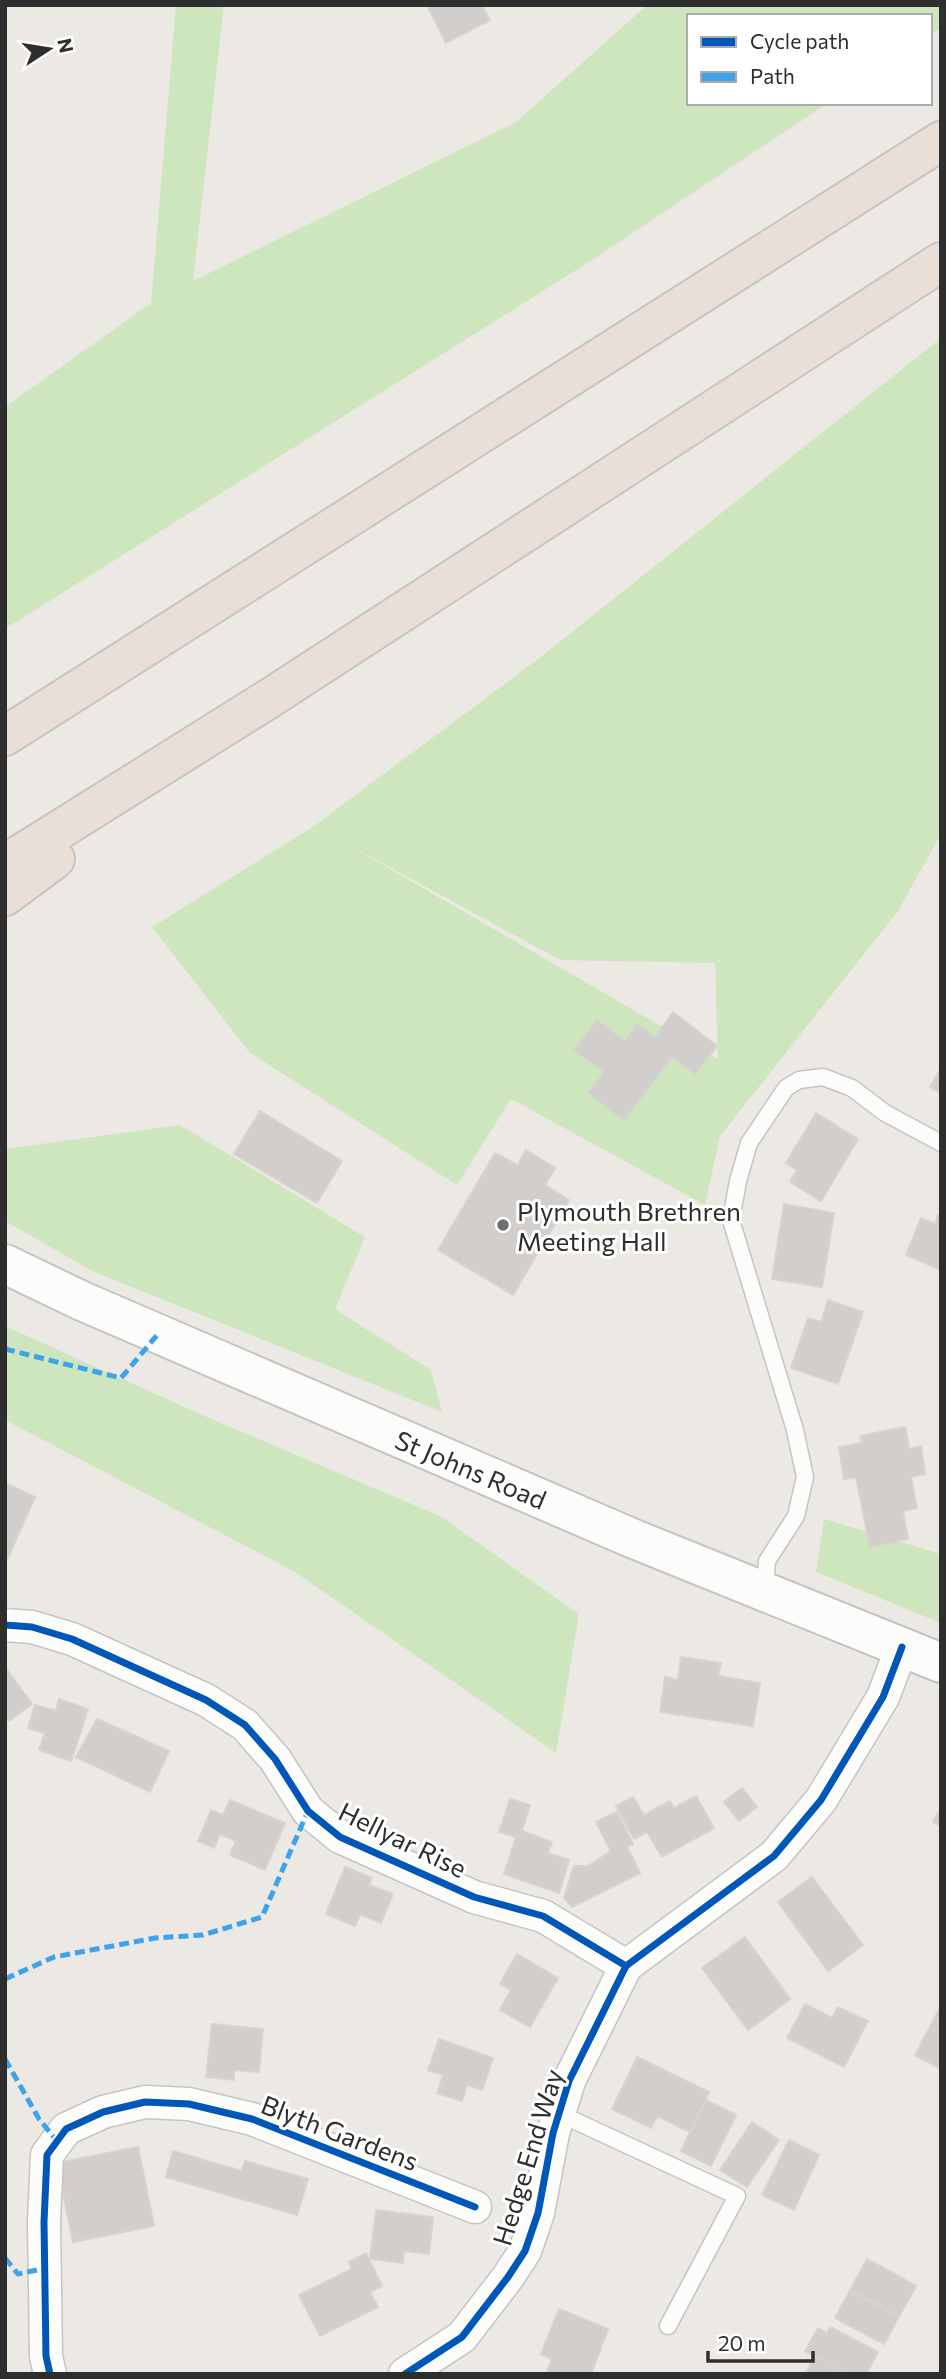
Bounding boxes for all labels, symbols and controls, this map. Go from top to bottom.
north arrow [14,14,84,84]
legend [687,14,932,105]
text: Cycle path [750,28,849,53]
text: N [53,36,79,55]
text: Path [750,63,795,88]
place label: Plymouth Brethren Meeting Hall [517,1195,741,1256]
marker: Plymouth Brethren Meeting Hall [495,1217,511,1233]
street label: St Johns Road [391,1423,551,1515]
street label: Hellyar Rise [334,1795,472,1883]
street label: Hedge End Way [485,2065,569,2249]
street label: Blyth Gardens [257,2088,423,2176]
scale bar [708,2320,813,2364]
text: 20 m [718,2330,766,2355]

